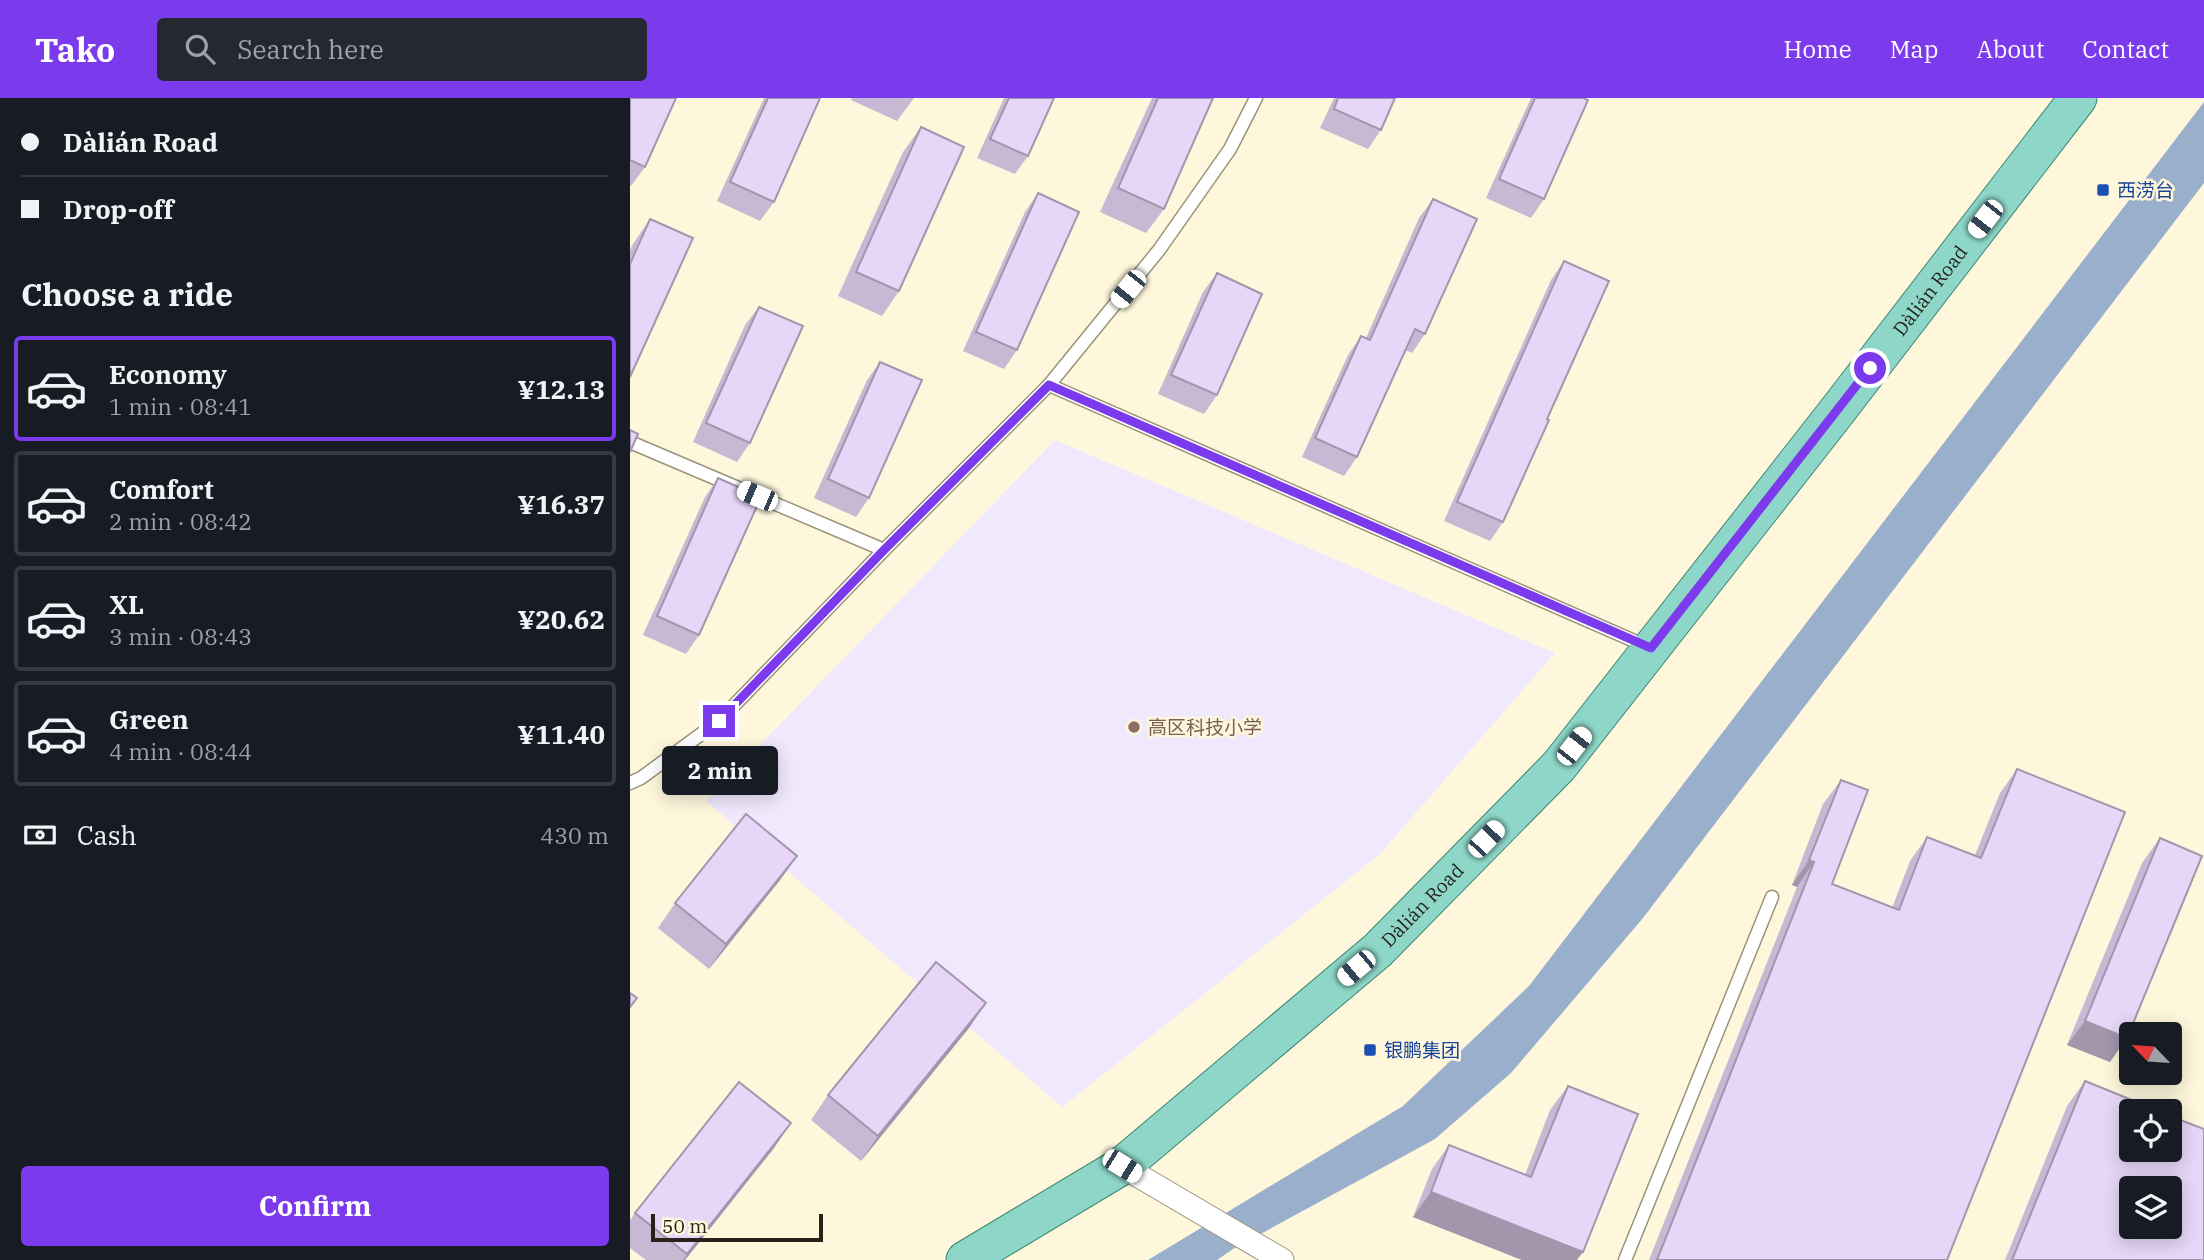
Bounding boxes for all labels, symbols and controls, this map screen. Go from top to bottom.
search box [157,18,647,81]
text: Tako [35,28,115,71]
icon: search [181,30,219,68]
text: Search here [237,32,384,66]
text: Home [1784,33,1852,65]
text: Map [1890,33,1938,65]
text: About [1976,33,2044,65]
text: Contact [2082,33,2169,65]
text: Dàlián Road [63,125,218,159]
place label: 西涝台 [2117,178,2174,202]
marker: 西涝台 [2095,182,2111,198]
text: Drop-off [63,192,174,226]
car [1964,196,2007,242]
street label: Dàlián Road [1887,241,1972,341]
car [1107,266,1150,312]
text: Choose a ride [21,273,233,315]
route start [1854,352,1886,384]
icon: car [25,357,88,420]
text: Economy [109,357,227,391]
text: ¥12.13 [518,372,605,406]
text: 1 min · 08:41 [109,391,252,421]
icon: car [25,472,88,535]
text: Comfort [109,472,214,506]
car [734,478,781,514]
text: ¥16.37 [518,487,605,521]
text: 2 min · 08:42 [109,506,252,536]
icon: car [25,587,88,650]
text: XL [109,587,144,621]
text: ¥20.62 [518,602,605,636]
text: 3 min · 08:43 [109,621,252,651]
icon: car [25,702,88,765]
text: Green [109,702,189,736]
route end [703,705,735,737]
place label: 高区科技小学 [1148,715,1262,739]
text: ¥11.40 [518,717,605,751]
marker: 高区科技小学 [1126,719,1142,735]
car [1553,723,1596,769]
text: 4 min · 08:44 [109,736,252,766]
callout: 2 min [661,746,777,794]
text: 2 min [688,755,752,785]
icon: cash [21,816,59,854]
car [1464,817,1509,861]
text: Cash [77,818,137,852]
text: 430 m [540,820,609,850]
street label: Dàlián Road [1376,858,1469,952]
car [1334,946,1379,990]
north arrow [2119,1022,2182,1085]
map controls [2119,1022,2182,1239]
place label: 银鹏集团 [1384,1038,1460,1062]
marker: 银鹏集团 [1362,1042,1378,1058]
button: locate [2119,1099,2182,1162]
car [1099,1146,1146,1186]
button: Confirm [21,1166,609,1246]
button: layers [2119,1176,2182,1239]
scale bar [651,1211,822,1243]
text: 50 m [662,1214,707,1238]

